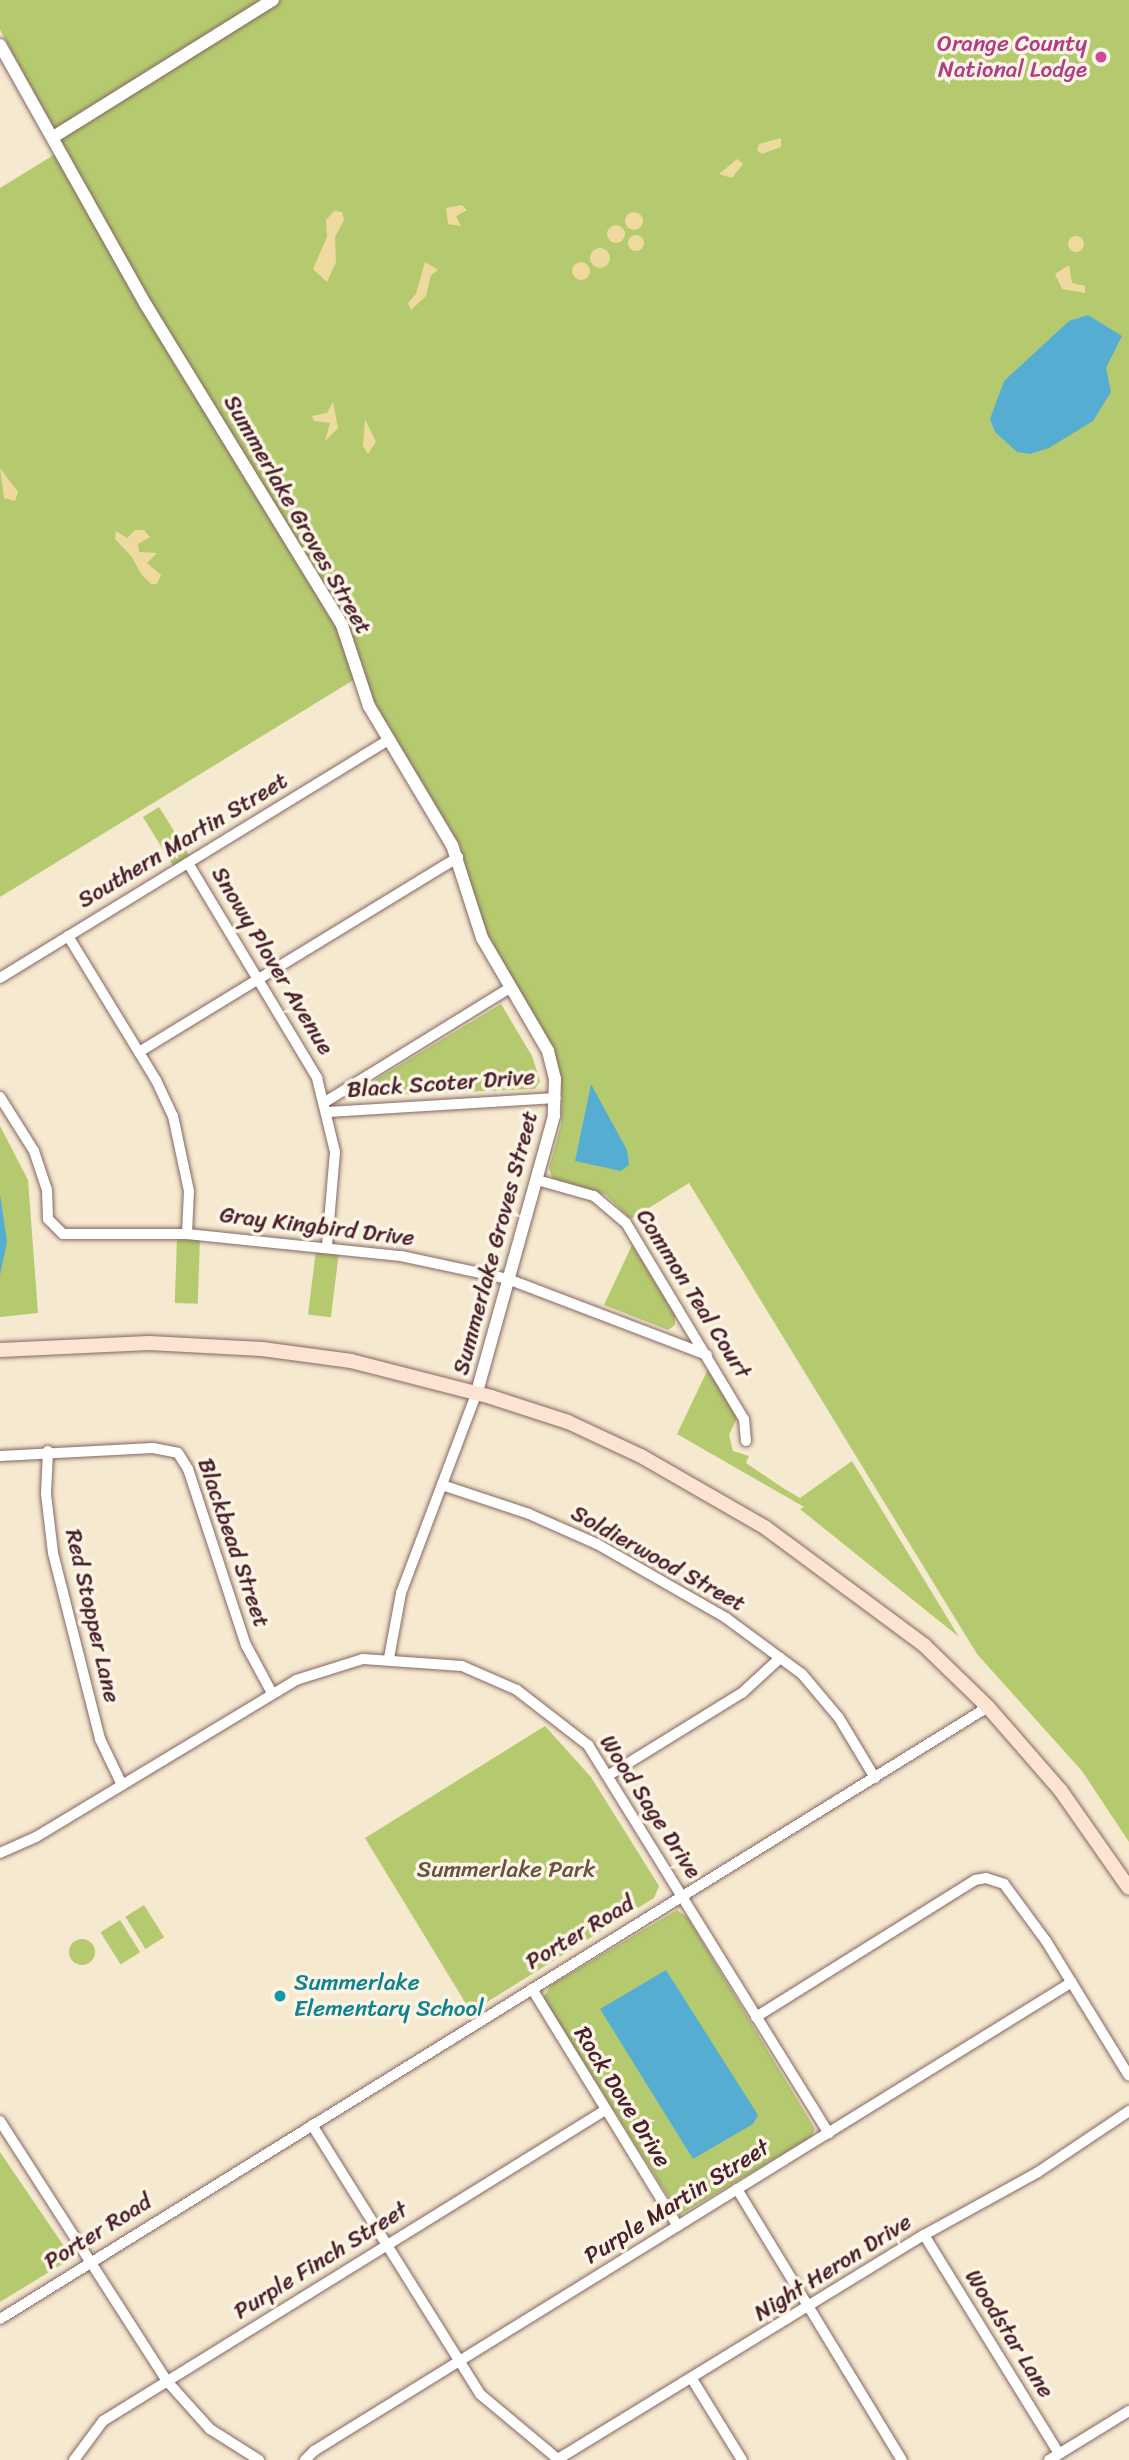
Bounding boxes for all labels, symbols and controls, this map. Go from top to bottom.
place label: Orange County National Lodge [937,30,1087,84]
marker: Orange County National Lodge [1093,49,1109,65]
street label: Summerlake Groves Street [217,390,377,640]
street label: Southern Martin Street [73,767,293,915]
street label: Snowy Plover Avenue [205,861,339,1061]
street label: Black Scoter Drive [346,1064,536,1104]
street label: Summerlake Groves Street [448,1108,544,1378]
street label: Gray Kingbird Drive [218,1201,416,1253]
street label: Common Teal Court [629,1204,757,1384]
street label: Blackbead Street [191,1455,275,1631]
street label: Soldierwood Street [566,1499,750,1619]
street label: Red Stopper Lane [59,1526,125,1706]
street label: Wood Sage Drive [593,1730,707,1884]
park label: Summerlake Park [417,1856,595,1884]
street label: Porter Road [521,1890,639,1976]
place label: Summerlake Elementary School [294,1969,484,2023]
marker: Summerlake Elementary School [272,1988,288,2004]
street label: Rock Dove Drive [568,2021,676,2173]
street label: Purple Martin Street [579,2134,775,2270]
street label: Porter Road [39,2188,157,2276]
street label: Purple Finch Street [229,2196,413,2326]
street label: Night Heron Drive [749,2208,917,2328]
street label: Woodstar Lane [959,2265,1059,2403]

